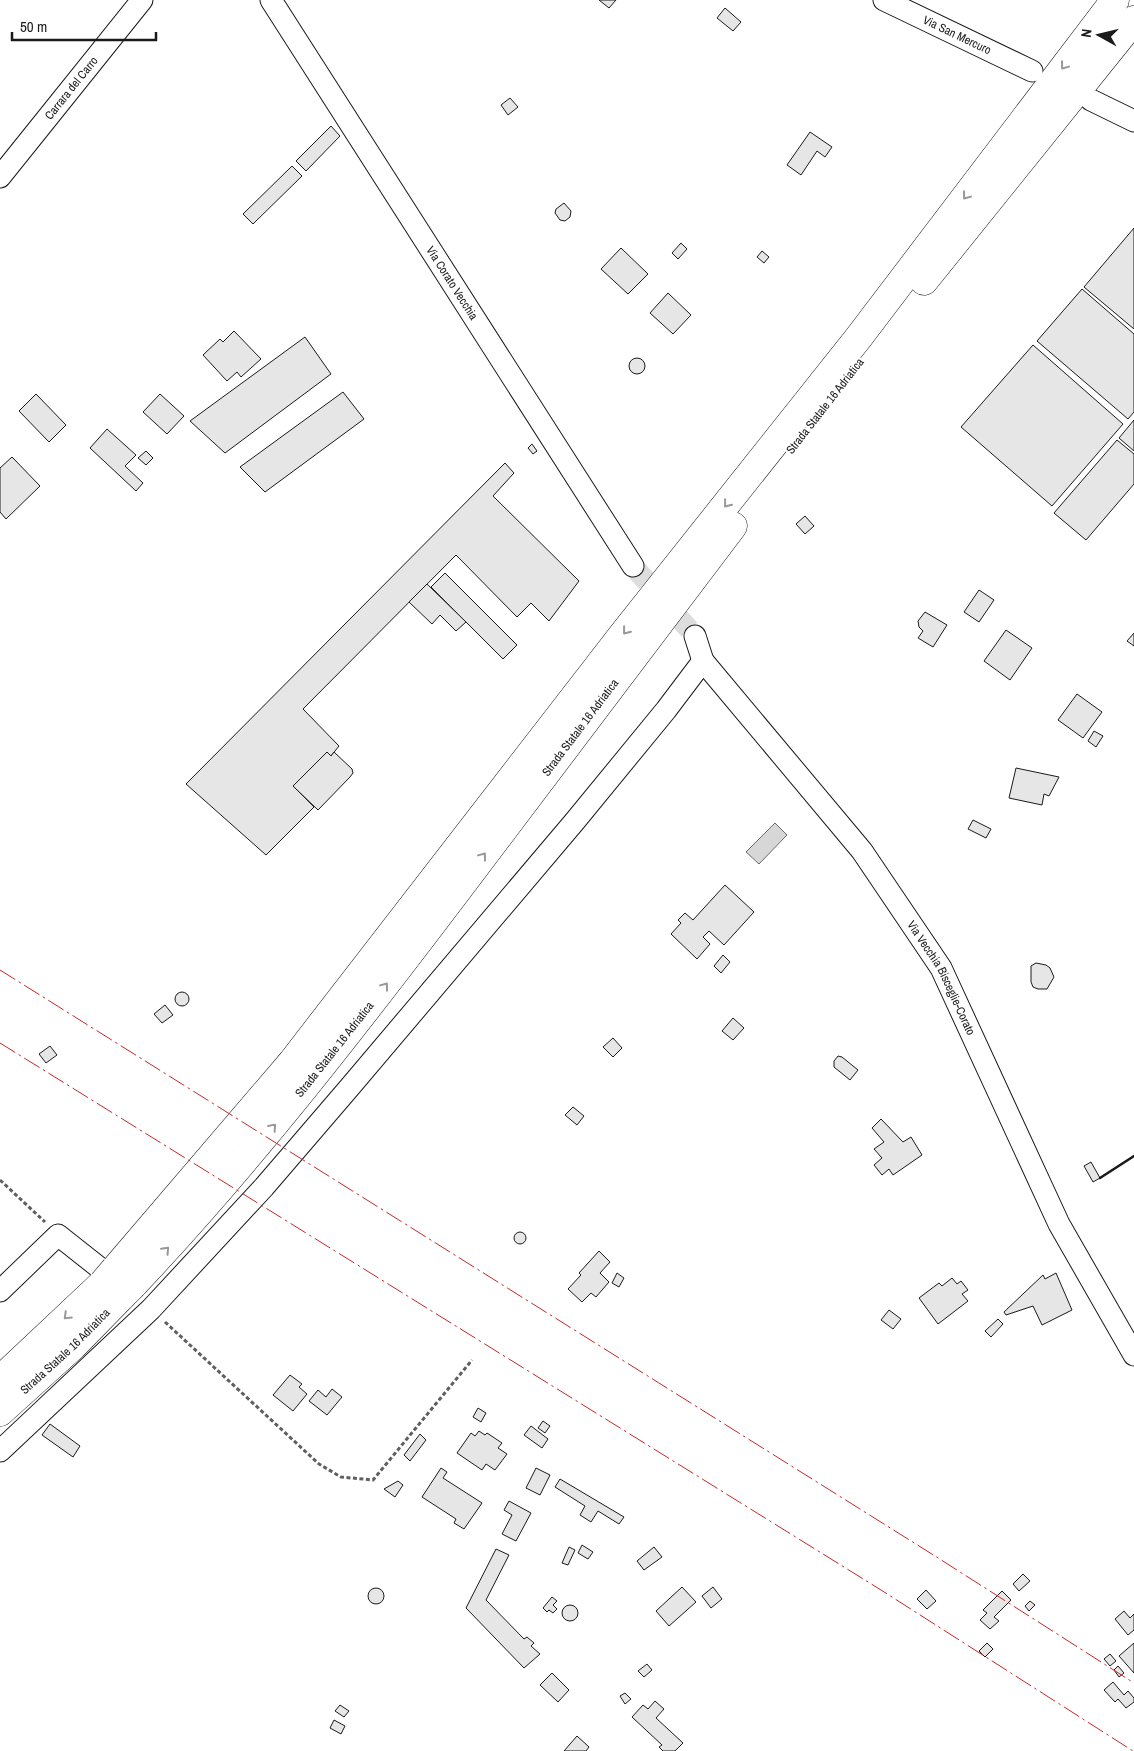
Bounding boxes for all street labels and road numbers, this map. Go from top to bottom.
street label: Via San Mercuro [920,12,994,58]
street label: Carrara del Carro [41,53,102,123]
street label: Via Corato Vecchia [422,243,482,324]
street label: Strada Statale 16 Adriatica [782,354,868,457]
street label: Strada Statale 16 Adriatica [538,675,623,779]
street label: Via Vecchia Bisceglie-Corato [903,918,979,1038]
street label: Strada Statale 16 Adriatica [291,998,378,1101]
street label: Strada Statale 16 Adriatica [17,1305,114,1398]

